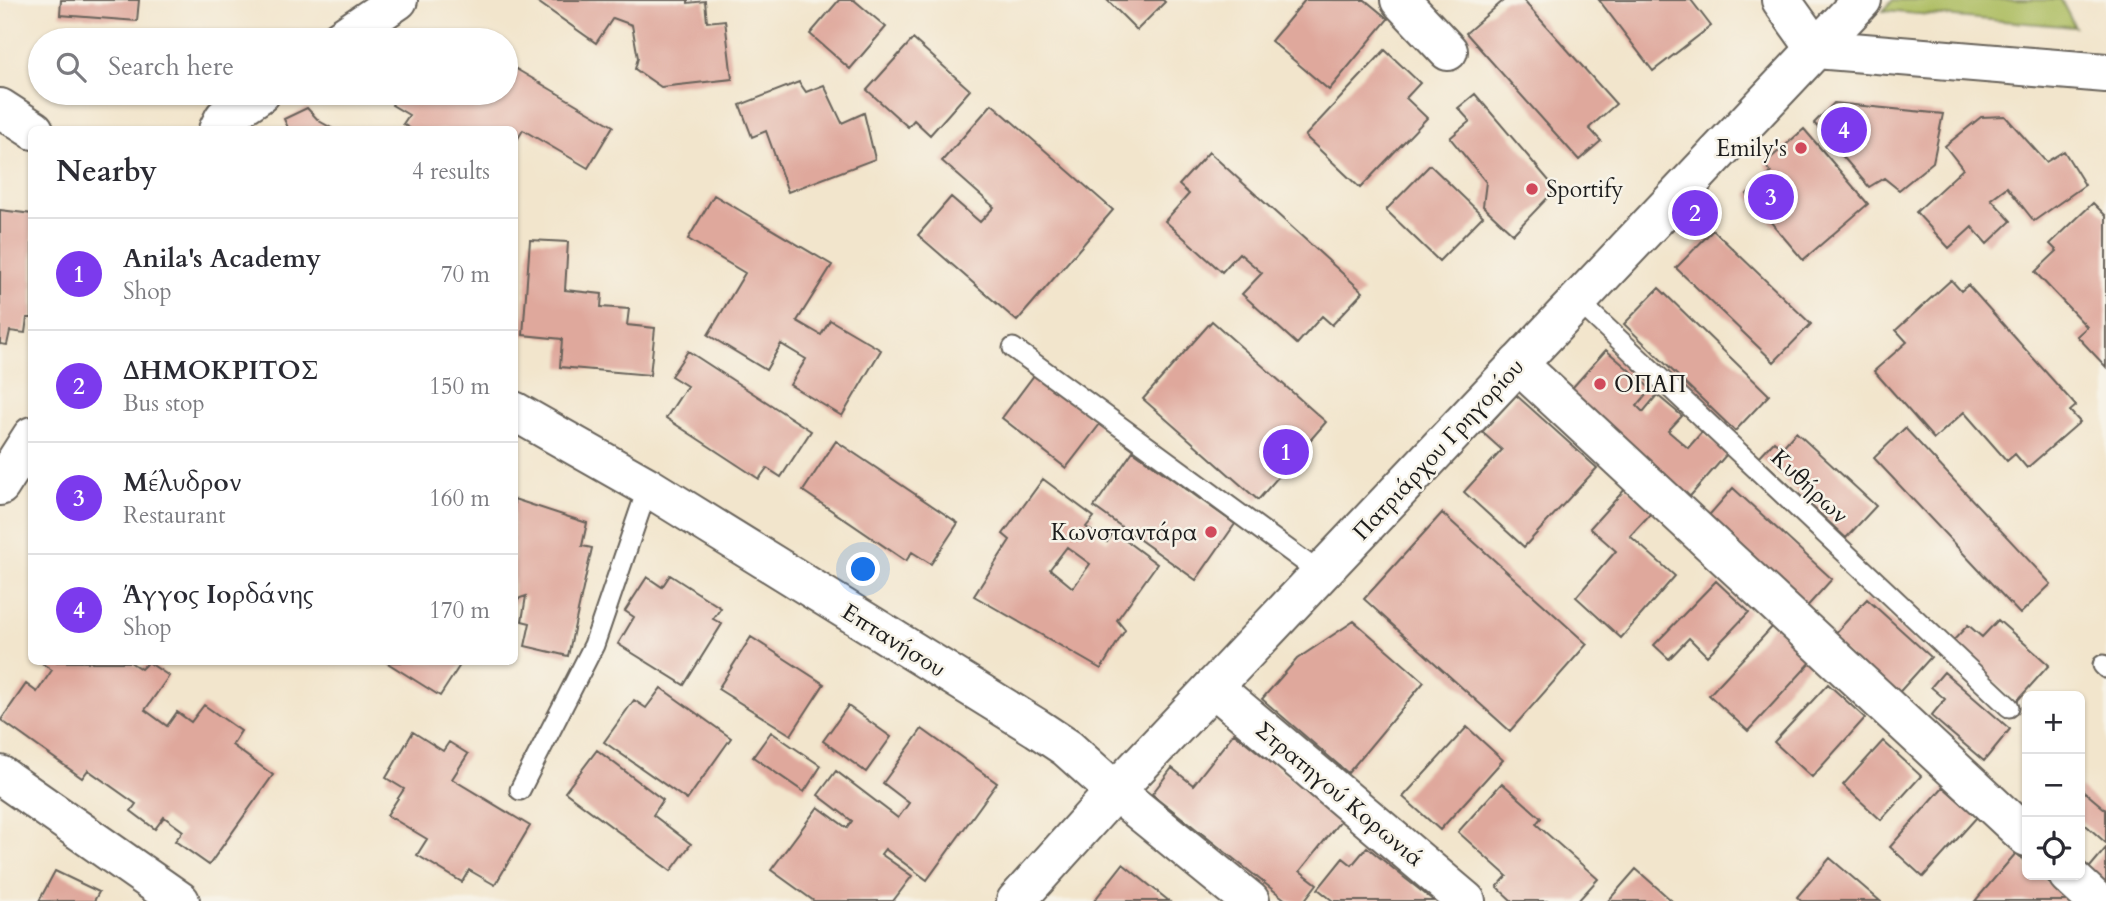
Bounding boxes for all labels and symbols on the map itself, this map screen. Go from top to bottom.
pin: 4 [1821,104,1867,156]
place label: Emily's [1716,133,1787,164]
marker: Emily's [1793,140,1809,156]
pin: 3 [1748,171,1794,223]
place label: Sportify [1546,174,1623,205]
marker: Sportify [1524,181,1540,197]
pin: 2 [1672,187,1718,239]
street label: Πατριάρχου Γρηγορίου [1346,352,1531,547]
place label: ΟΠΑΠ [1614,369,1686,400]
marker: ΟΠΑΠ [1592,376,1608,392]
pin: 1 [1263,426,1309,478]
street label: Κυθήρων [1764,442,1855,530]
place label: Κωνσταντάρα [1051,517,1197,548]
marker: Κωνσταντάρα [1203,524,1219,540]
your location [846,552,880,586]
street label: Επτανήσου [836,596,951,684]
street label: Στρατηγού Κορωνιά [1249,715,1431,874]

